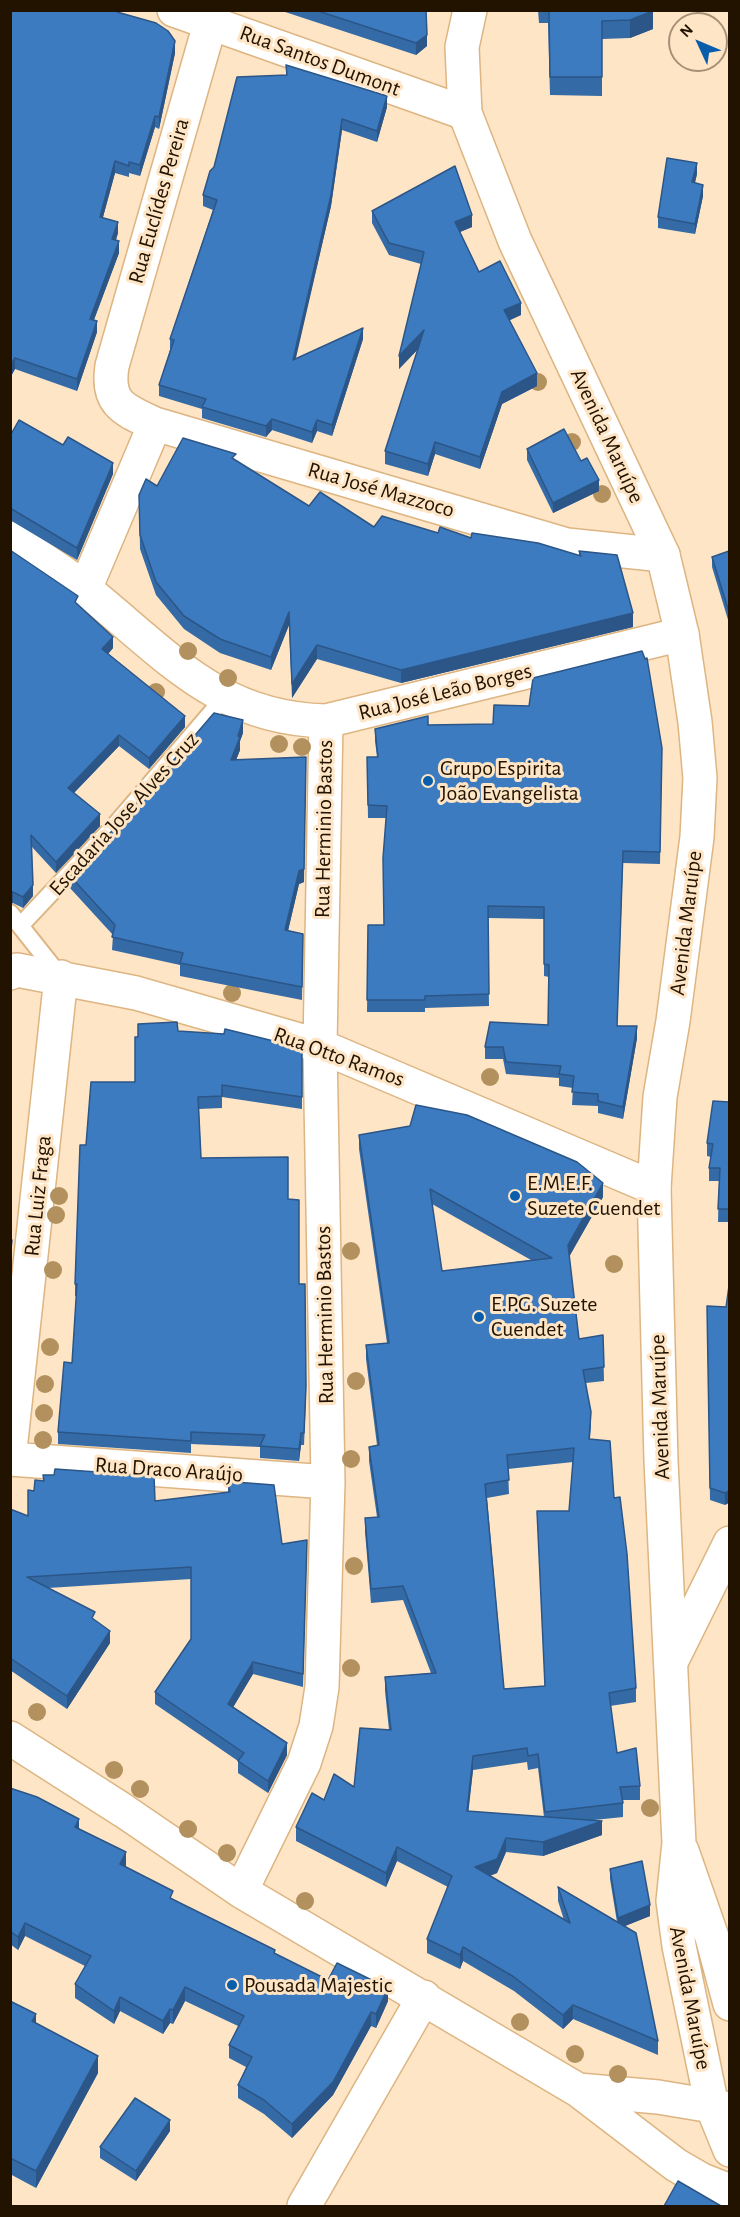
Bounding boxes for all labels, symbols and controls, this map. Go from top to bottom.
north arrow [668,12,728,72]
street label: Rua Santos Dumont [236,20,404,102]
text: N [677,21,696,40]
street label: Rua Euclídes Pereira [123,115,195,287]
street label: Avenida Maruípe [564,365,650,507]
street label: Rua José Mazzoco [305,456,457,524]
street label: Rua José Leão Borges [356,658,534,726]
street label: Escadaria Jose Alves Cruz [44,727,204,901]
street label: Rua Herminio Bastos [309,740,339,918]
place label: Grupo Espirita João Evangelista [440,755,579,806]
marker: Grupo Espirita João Evangelista [421,774,435,788]
street label: Avenida Maruípe [664,849,708,997]
street label: Rua Otto Ramos [270,1021,408,1093]
street label: Rua Luiz Fraga [19,1134,57,1258]
place label: E.M.E.F. Suzete Cuendet [527,1170,660,1222]
marker: E.M.E.F. Suzete Cuendet [508,1189,522,1203]
street label: Rua Herminio Bastos [310,1226,340,1404]
place label: E.P.G. Suzete Cuendet [491,1291,597,1342]
marker: E.P.G. Suzete Cuendet [472,1310,486,1324]
street label: Avenida Maruípe [644,1334,676,1480]
street label: Rua Draco Araújo [94,1452,244,1488]
street label: Avenida Maruípe [663,1924,717,2072]
place label: Pousada Majestic [244,1972,392,1998]
marker: Pousada Majestic [225,1978,239,1992]

